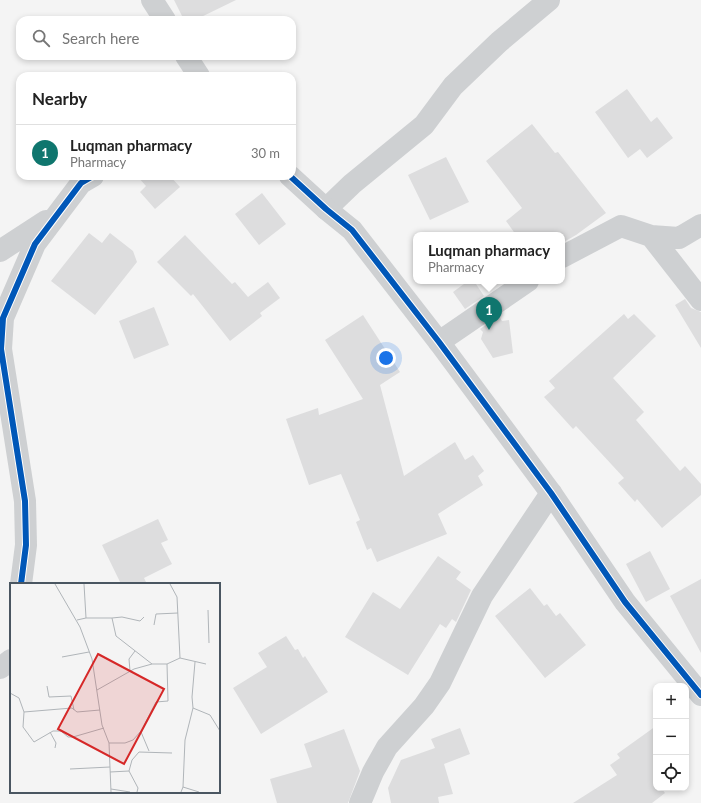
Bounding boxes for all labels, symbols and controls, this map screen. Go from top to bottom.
search box [16,16,296,60]
icon: search [30,27,52,49]
text: Search here [62,29,139,47]
text: Nearby [32,88,87,109]
text: Luqman pharmacy [70,136,192,154]
text: 1 [41,145,49,161]
text: 30 m [251,145,280,161]
text: Pharmacy [70,154,126,170]
popup [413,232,565,284]
text: Luqman pharmacy [428,241,550,259]
text: Pharmacy [428,259,484,275]
pin: 1 [476,297,502,330]
your location [376,348,396,368]
inset map [10,583,220,793]
map controls [653,683,689,791]
button: + [653,683,689,719]
button: − [653,719,689,755]
button: locate [653,755,689,791]

